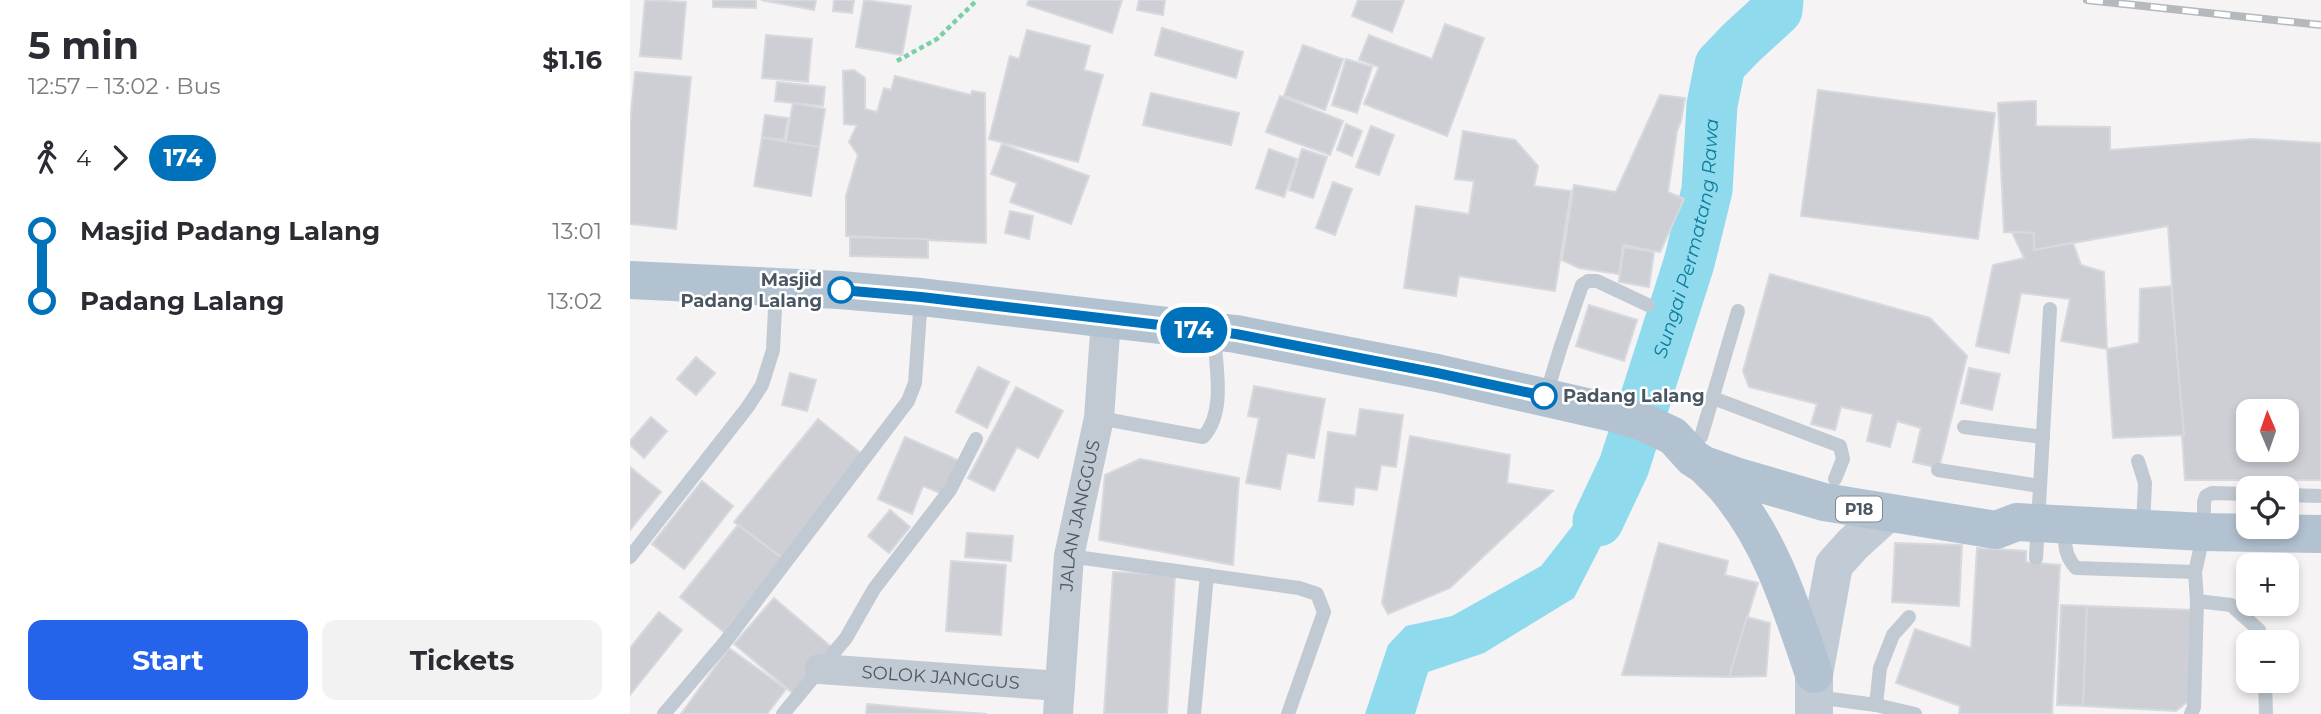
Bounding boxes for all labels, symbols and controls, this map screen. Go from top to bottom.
text: 5 min [28,22,139,69]
text: $1.16 [542,44,602,76]
text: 12:57 – 13:02 · Bus [28,72,220,100]
water label: Sungai Permatang Rawa [1648,118,1723,361]
icon: walk [28,139,66,177]
icon: forward [101,139,139,177]
text: 174 [163,143,202,172]
text: 4 [76,144,91,172]
text: Masjid Padang Lalang [80,215,380,247]
text: 13:01 [552,217,602,245]
place label: Masjid Padang Lalang [680,269,822,312]
marker: Masjid Padang Lalang [828,277,854,303]
text: Padang Lalang [80,285,284,317]
text: 13:02 [548,287,602,315]
line badge: 174 [1154,307,1234,353]
text: 174 [1174,315,1214,344]
marker: Padang Lalang [1531,383,1557,409]
place label: Padang Lalang [1563,385,1705,407]
north arrow [2236,399,2300,462]
map controls [2236,399,2299,693]
street label: JALAN JANGGUS [1055,438,1105,593]
button: locate [2236,476,2299,539]
road number: P18 [1836,496,1882,522]
button: + [2236,553,2299,616]
button: Start [28,620,308,700]
button: Tickets [322,620,602,700]
button: − [2236,630,2299,693]
street label: SOLOK JANGGUS [861,661,1021,694]

